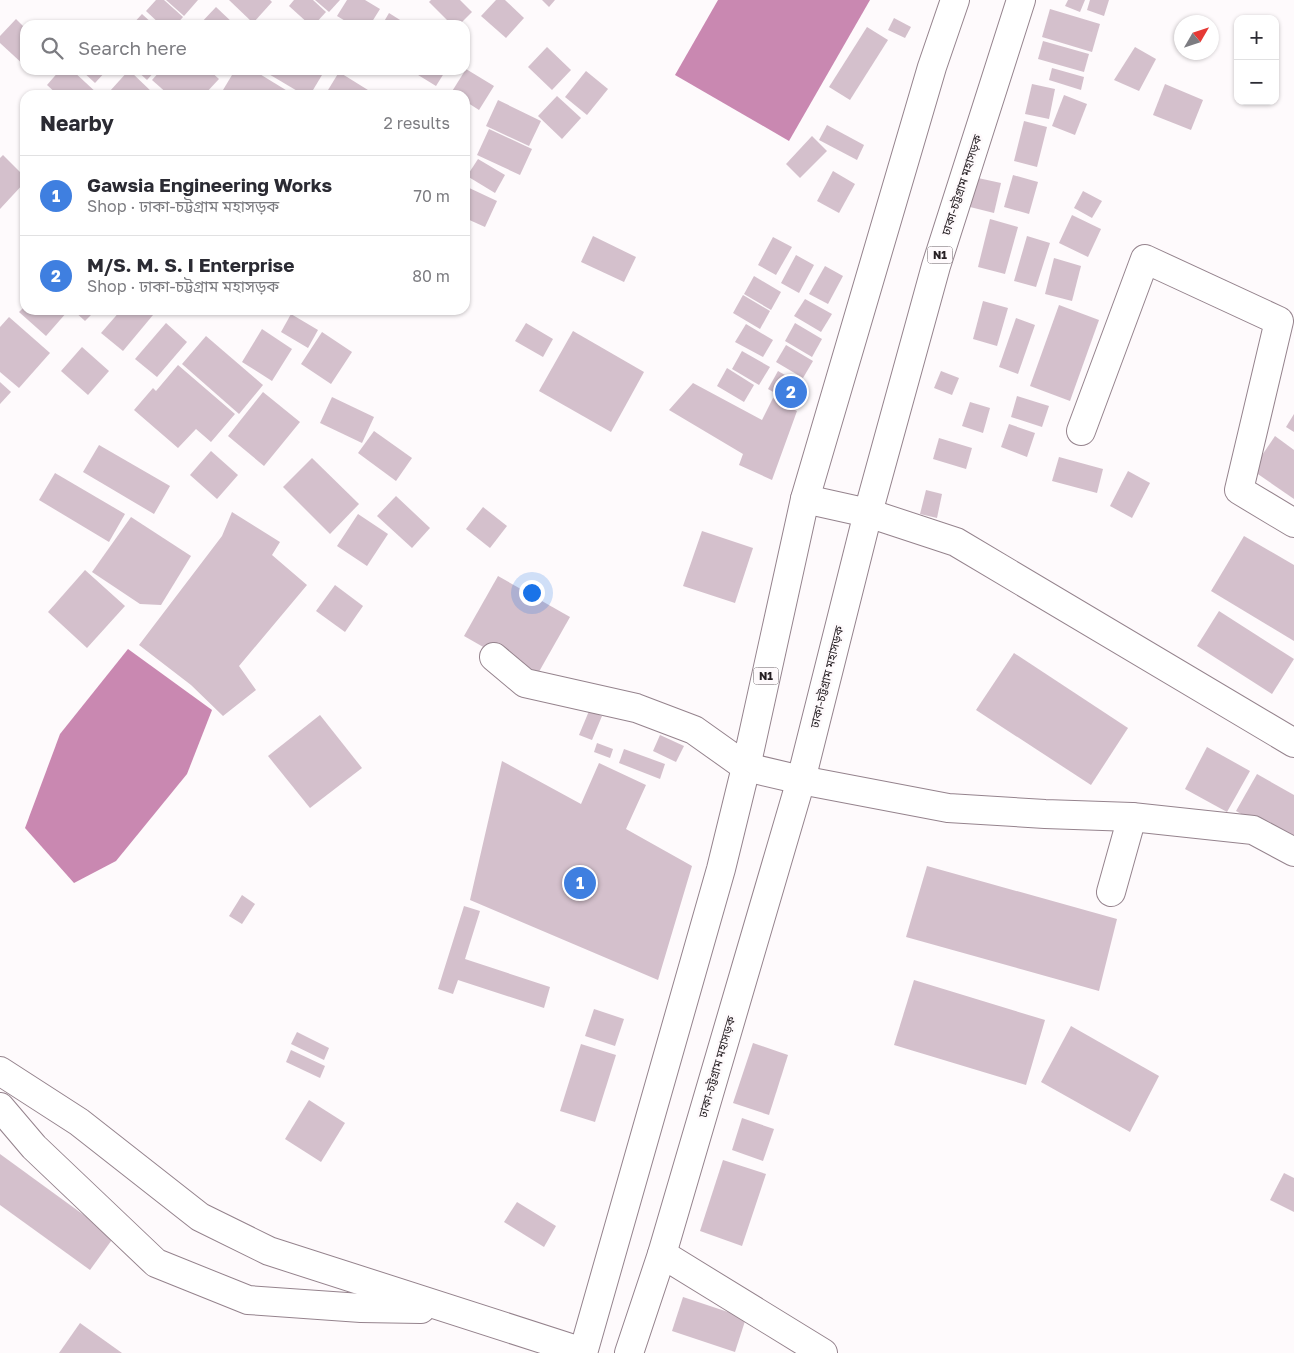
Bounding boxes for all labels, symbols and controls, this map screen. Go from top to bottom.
north arrow [1174,15,1219,60]
map controls [1234,15,1279,105]
button: + [1234,15,1279,60]
search box [20,20,470,75]
icon: search [38,34,66,62]
text: Search here [78,36,187,59]
button: − [1234,60,1279,105]
text: Nearby [40,110,114,136]
text: 2 results [384,113,450,133]
street label: ঢাকা-চট্টগ্রাম মহাসড়ক [938,132,985,238]
text: Gawsia Engineering Works [87,173,332,196]
text: 1 [52,186,60,206]
text: 70 m [413,186,450,206]
text: Shop · ঢাকা-চট্টগ্রাম মহাসড়ক [87,196,279,216]
road number: N1 [928,246,952,264]
text: M/S. M. S. I Enterprise [87,253,294,276]
text: 2 [51,266,61,286]
text: 80 m [412,266,450,286]
text: Shop · ঢাকা-চট্টগ্রাম মহাসড়ক [87,276,279,296]
pin: 2 [775,373,807,411]
your location [519,580,545,606]
street label: ঢাকা-চট্টগ্রাম মহাসড়ক [806,624,847,731]
road number: N1 [754,668,778,684]
pin: 1 [564,864,596,902]
street label: ঢাকা-চট্টগ্রাম মহাসড়ক [695,1014,738,1120]

